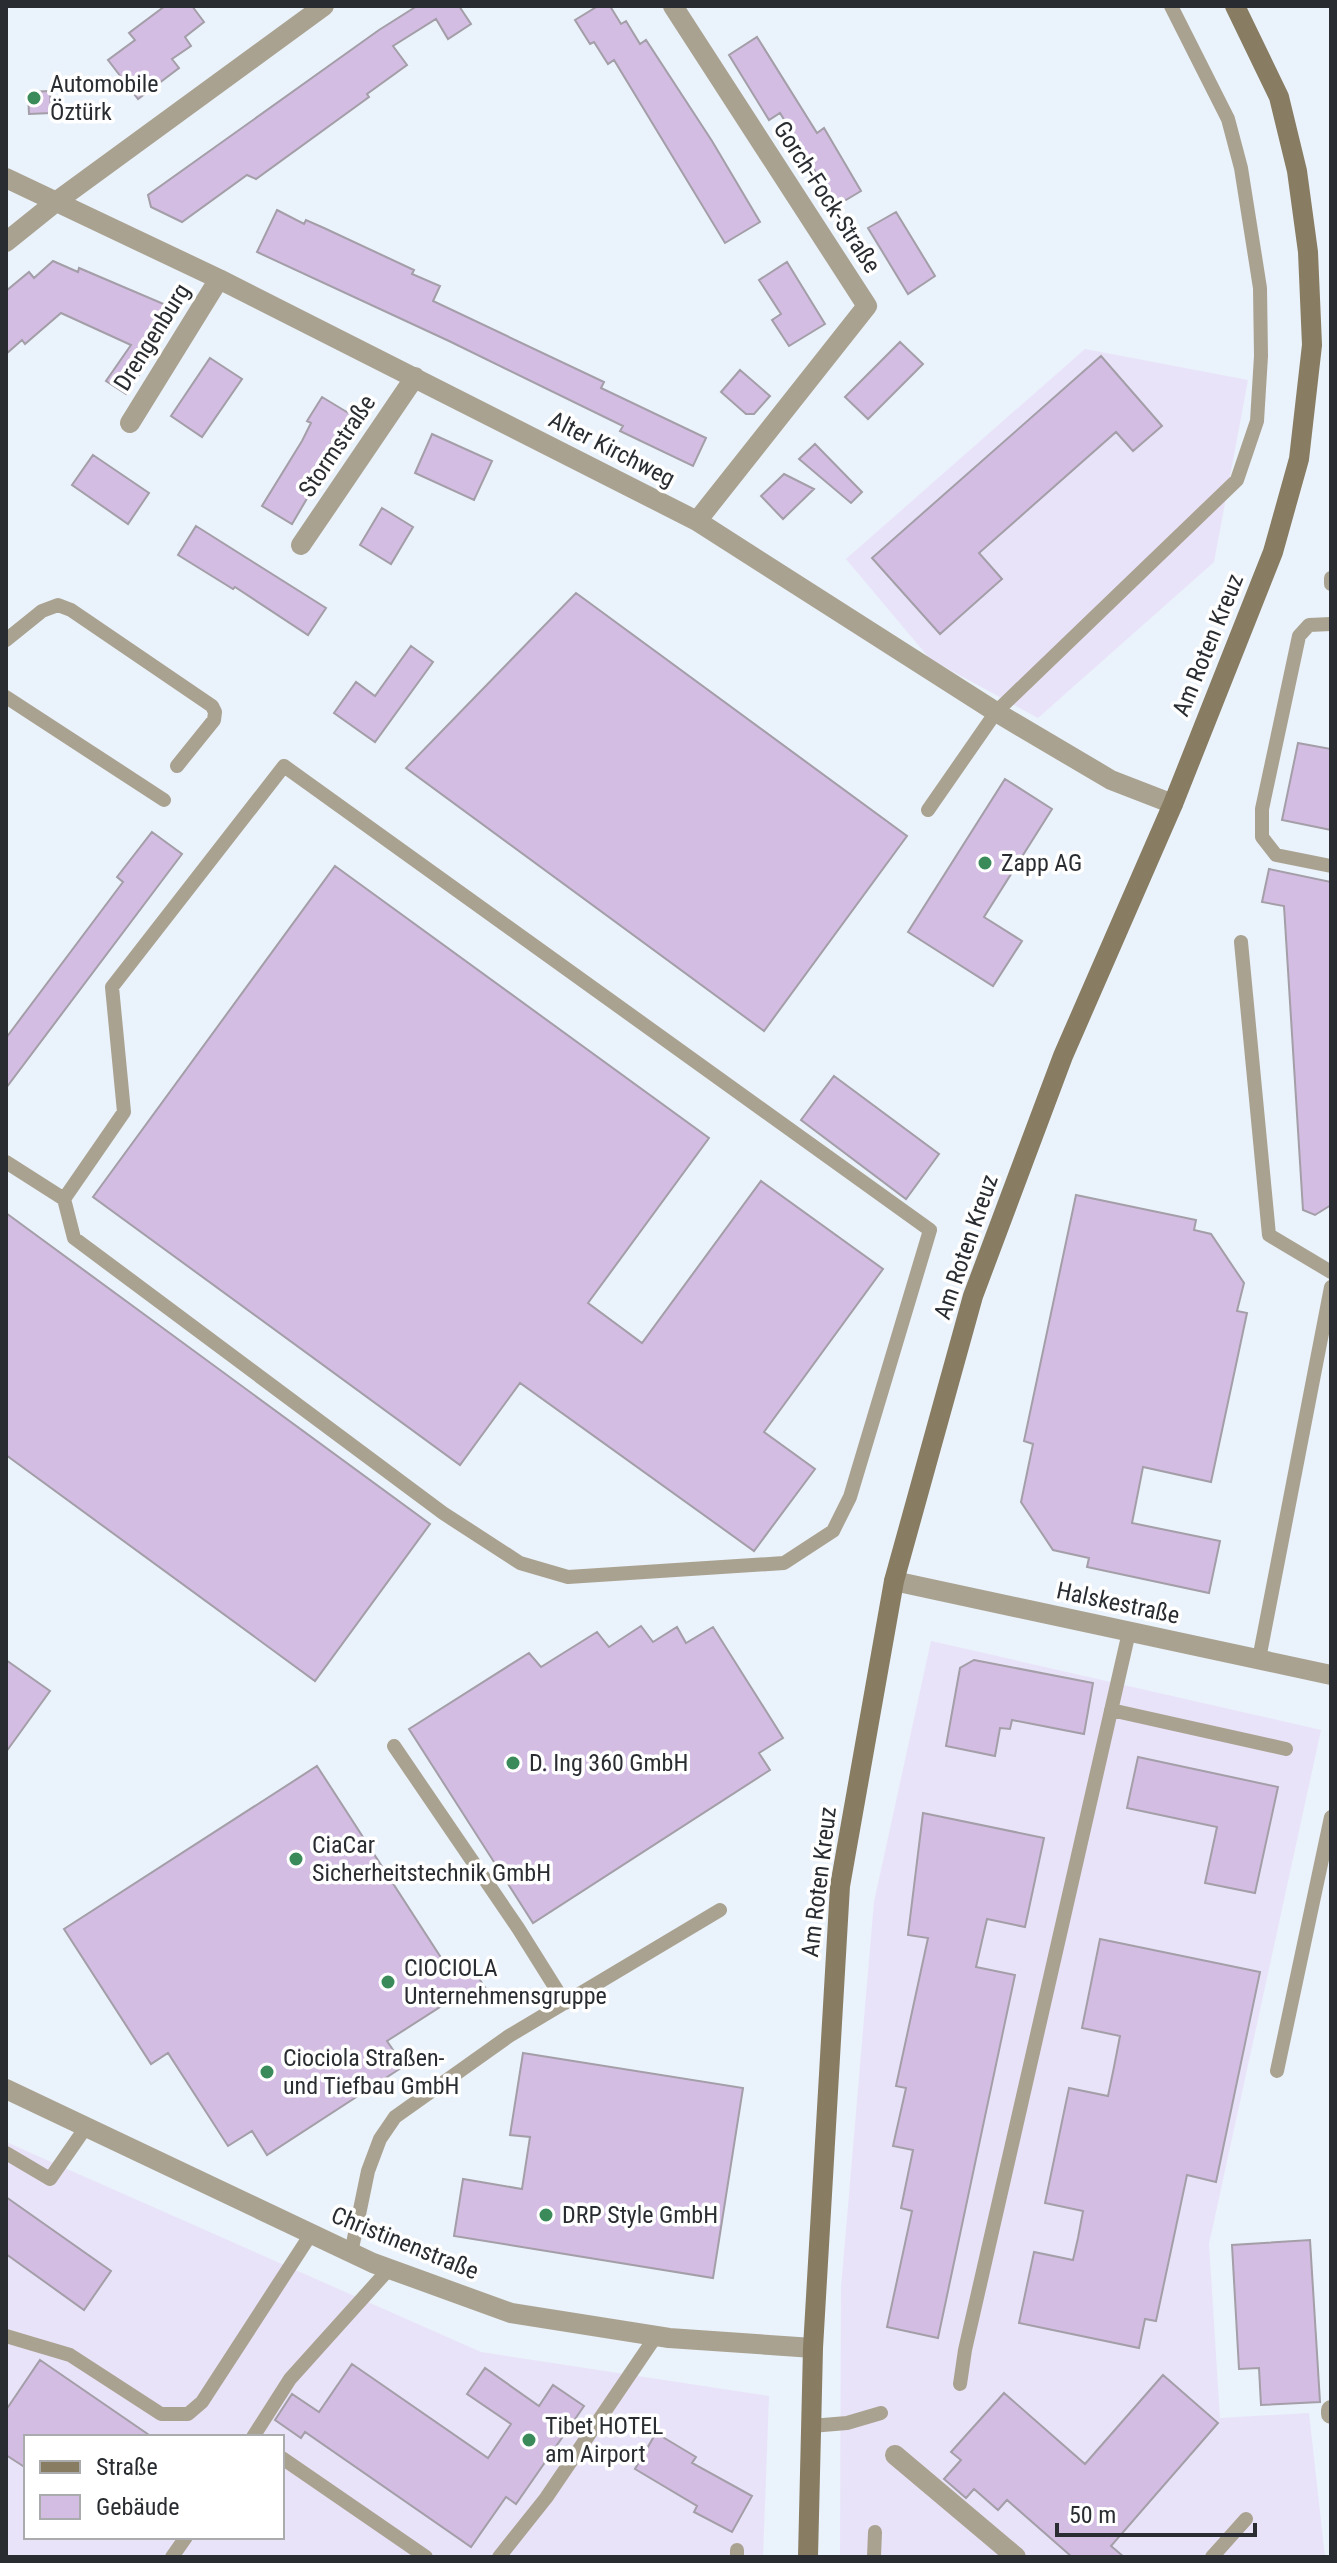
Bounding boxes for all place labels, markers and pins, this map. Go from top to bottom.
place label: Automobile Öztürk [50,70,158,126]
marker: Automobile Öztürk [25,89,43,107]
place label: Zapp AG [1001,849,1082,877]
marker: Zapp AG [976,854,994,872]
place label: D. Ing 360 GmbH [529,1749,688,1777]
marker: D. Ing 360 GmbH [504,1754,522,1772]
place label: CiaCar Sicherheitstechnik GmbH [312,1831,551,1887]
marker: CiaCar Sicherheitstechnik GmbH [287,1850,305,1868]
place label: CIOCIOLA Unternehmensgruppe [404,1954,607,2010]
marker: CIOCIOLA Unternehmensgruppe [379,1973,397,1991]
place label: Ciociola Straßen- und Tiefbau GmbH [283,2044,459,2100]
marker: Ciociola Straßen- und Tiefbau GmbH [258,2063,276,2081]
place label: DRP Style GmbH [562,2201,718,2229]
marker: DRP Style GmbH [537,2206,555,2224]
place label: Tibet HOTEL am Airport [545,2412,664,2468]
marker: Tibet HOTEL am Airport [520,2431,538,2449]

